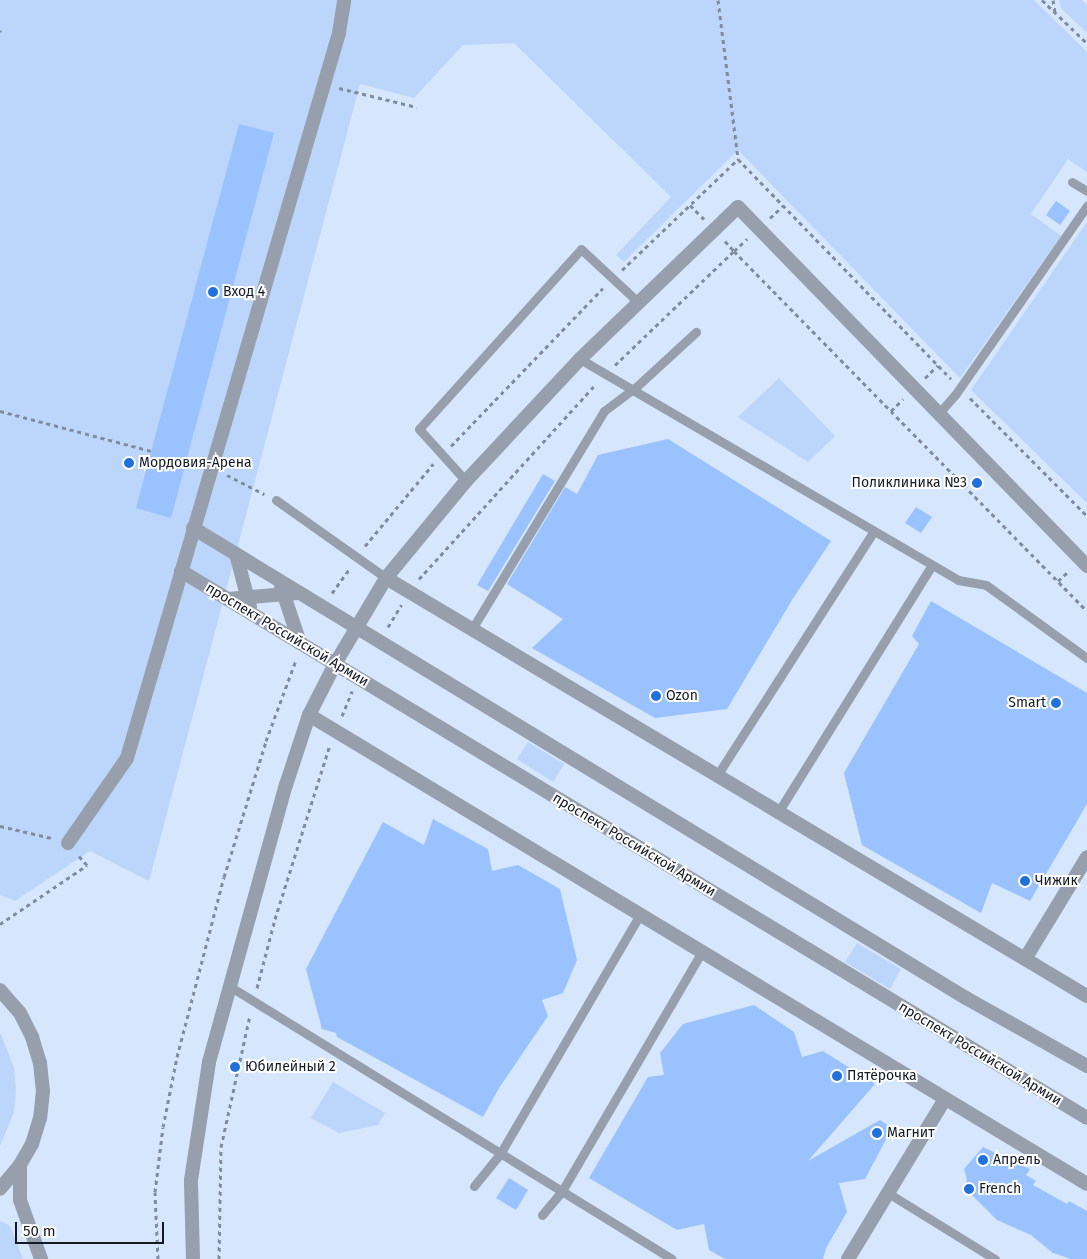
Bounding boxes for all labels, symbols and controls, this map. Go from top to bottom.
place label: Вход 4 [223,284,265,300]
marker: Вход 4 [207,286,219,298]
place label: Мордовия-Арена [139,455,252,471]
marker: Мордовия-Арена [123,457,135,469]
place label: Поликлиника №3 [852,475,967,491]
marker: Поликлиника №3 [971,477,983,489]
street label: проспект Российской Армии [202,580,372,690]
place label: Ozon [666,688,698,704]
marker: Ozon [650,690,662,702]
place label: Smart [1008,695,1046,711]
marker: Smart [1050,697,1062,709]
street label: проспект Российской Армии [549,790,719,900]
place label: Чижик [1035,873,1078,889]
marker: Чижик [1019,875,1031,887]
street label: проспект Российской Армии [895,999,1065,1109]
place label: Юбилейный 2 [245,1059,336,1075]
marker: Юбилейный 2 [229,1061,241,1073]
place label: Пятёрочка [847,1068,917,1084]
marker: Пятёрочка [831,1070,843,1082]
place label: Магнит [887,1125,935,1141]
marker: Магнит [871,1127,883,1139]
place label: Апрель [993,1152,1040,1168]
marker: Апрель [977,1154,989,1166]
place label: French [979,1181,1021,1197]
marker: French [963,1183,975,1195]
scale bar [18,1212,166,1244]
text: 50 m [23,1222,56,1240]

